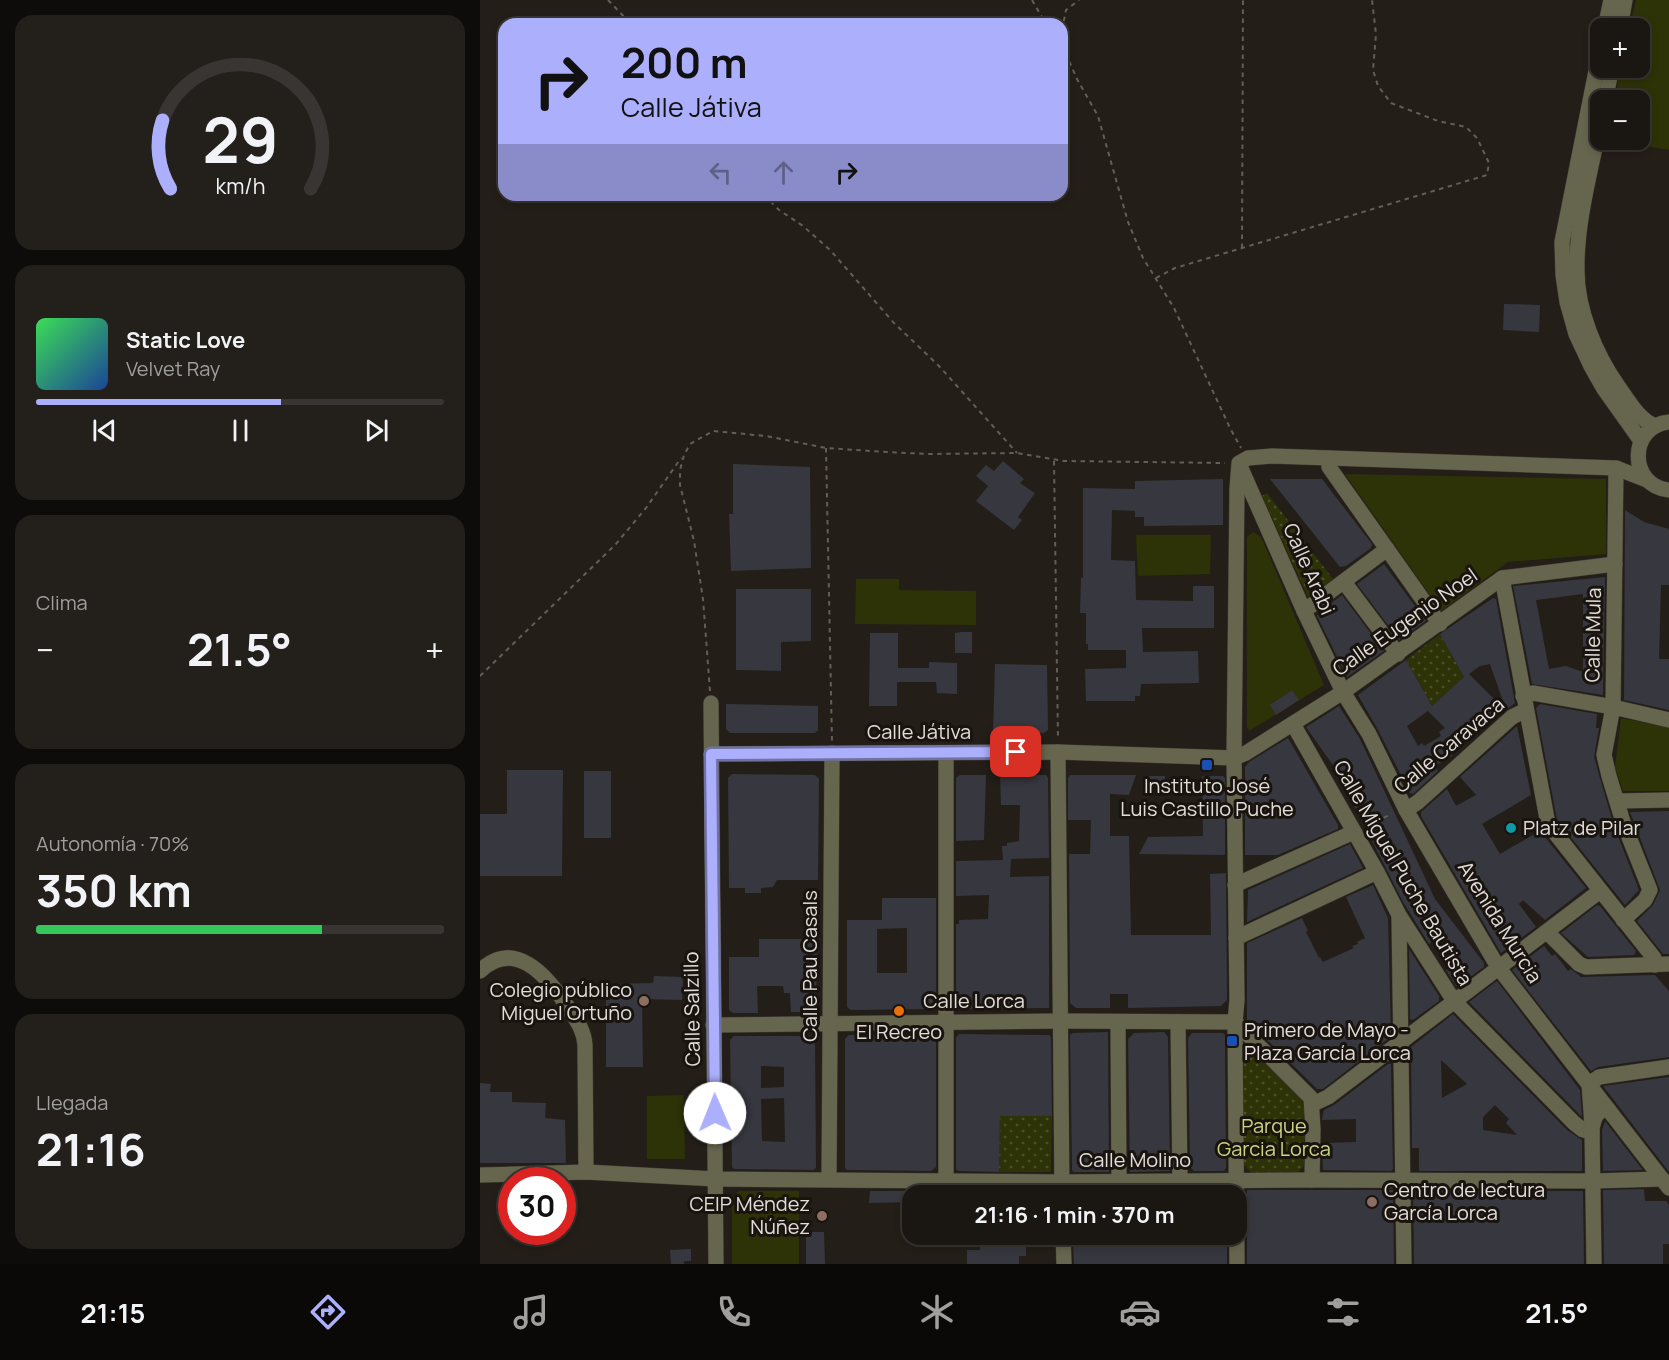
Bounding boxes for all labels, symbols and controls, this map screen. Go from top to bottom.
map controls [1590,18,1650,150]
button: + [1590,18,1650,78]
text: 200 m [621,33,747,91]
icon: right [522,42,600,120]
text: Calle Játiva [621,88,762,125]
button: − [1590,90,1650,150]
text: 29 [202,97,278,183]
icon: left [704,156,737,189]
icon: ahead [767,156,800,189]
icon: right [830,156,863,189]
text: km/h [215,172,265,201]
text: Static Love [126,325,245,355]
text: Velvet Ray [126,355,220,382]
icon: previous [88,414,121,447]
icon: pause [224,414,257,447]
icon: next [360,414,393,447]
street label: Calle Arabi [1277,519,1342,619]
street label: Calle Eugenio Noel [1327,561,1483,682]
street label: Calle Mula [1578,587,1607,683]
text: Clima [36,589,88,616]
text: 21.5° [187,618,292,680]
text: − [36,627,54,672]
text: + [425,627,444,672]
street label: Calle Caravaca [1388,691,1510,799]
street label: Calle Játiva [867,718,971,745]
pin [990,726,1041,777]
icon: arrive [999,735,1032,768]
street label: Calle Miguel Puche Bautista [1328,755,1479,990]
marker: Instituto José Luis Castillo Puche [1200,758,1214,772]
place label: Instituto José Luis Castillo Puche [1120,772,1294,822]
place label: Platz de Pilar [1523,814,1641,841]
marker: Platz de Pilar [1504,821,1518,835]
text: Autonomía · 70% [36,830,189,857]
street label: Avenida Murcia [1452,856,1549,988]
text: 350 km [36,859,192,921]
street label: Calle Pau Casals [796,890,823,1042]
street label: Calle Salzillo [677,951,706,1067]
place label: Colegio público Miguel Ortuño [490,976,632,1026]
street label: Calle Lorca [923,987,1025,1014]
marker: Colegio público Miguel Ortuño [637,994,651,1008]
marker: El Recreo [892,1004,906,1018]
place label: Primero de Mayo - Plaza García Lorca [1244,1016,1411,1066]
place label: El Recreo [856,1018,942,1045]
marker: Primero de Mayo - Plaza García Lorca [1225,1034,1239,1048]
position arrow [683,1081,747,1145]
text: Llegada [36,1089,108,1116]
park label: Parque Garcia Lorca [1217,1112,1331,1162]
text: 21:16 [36,1118,146,1180]
street label: Calle Molino [1079,1146,1191,1173]
speed limit sign: 30 [498,1167,576,1245]
place label: Centro de lectura García Lorca [1384,1176,1545,1226]
place label: CEIP Méndez Núñez [689,1190,810,1240]
marker: Centro de lectura García Lorca [1365,1195,1379,1209]
text: 21:16 · 1 min · 370 m [975,1200,1174,1230]
marker: CEIP Méndez Núñez [815,1209,829,1223]
icon: directions [307,1291,349,1333]
icon: music [510,1291,552,1333]
icon: phone [713,1291,755,1333]
icon: climate [916,1291,958,1333]
icon: car [1119,1291,1161,1333]
icon: filters [1322,1291,1364,1333]
text: 21:15 [81,1294,145,1331]
text: 21.5° [1525,1294,1588,1331]

